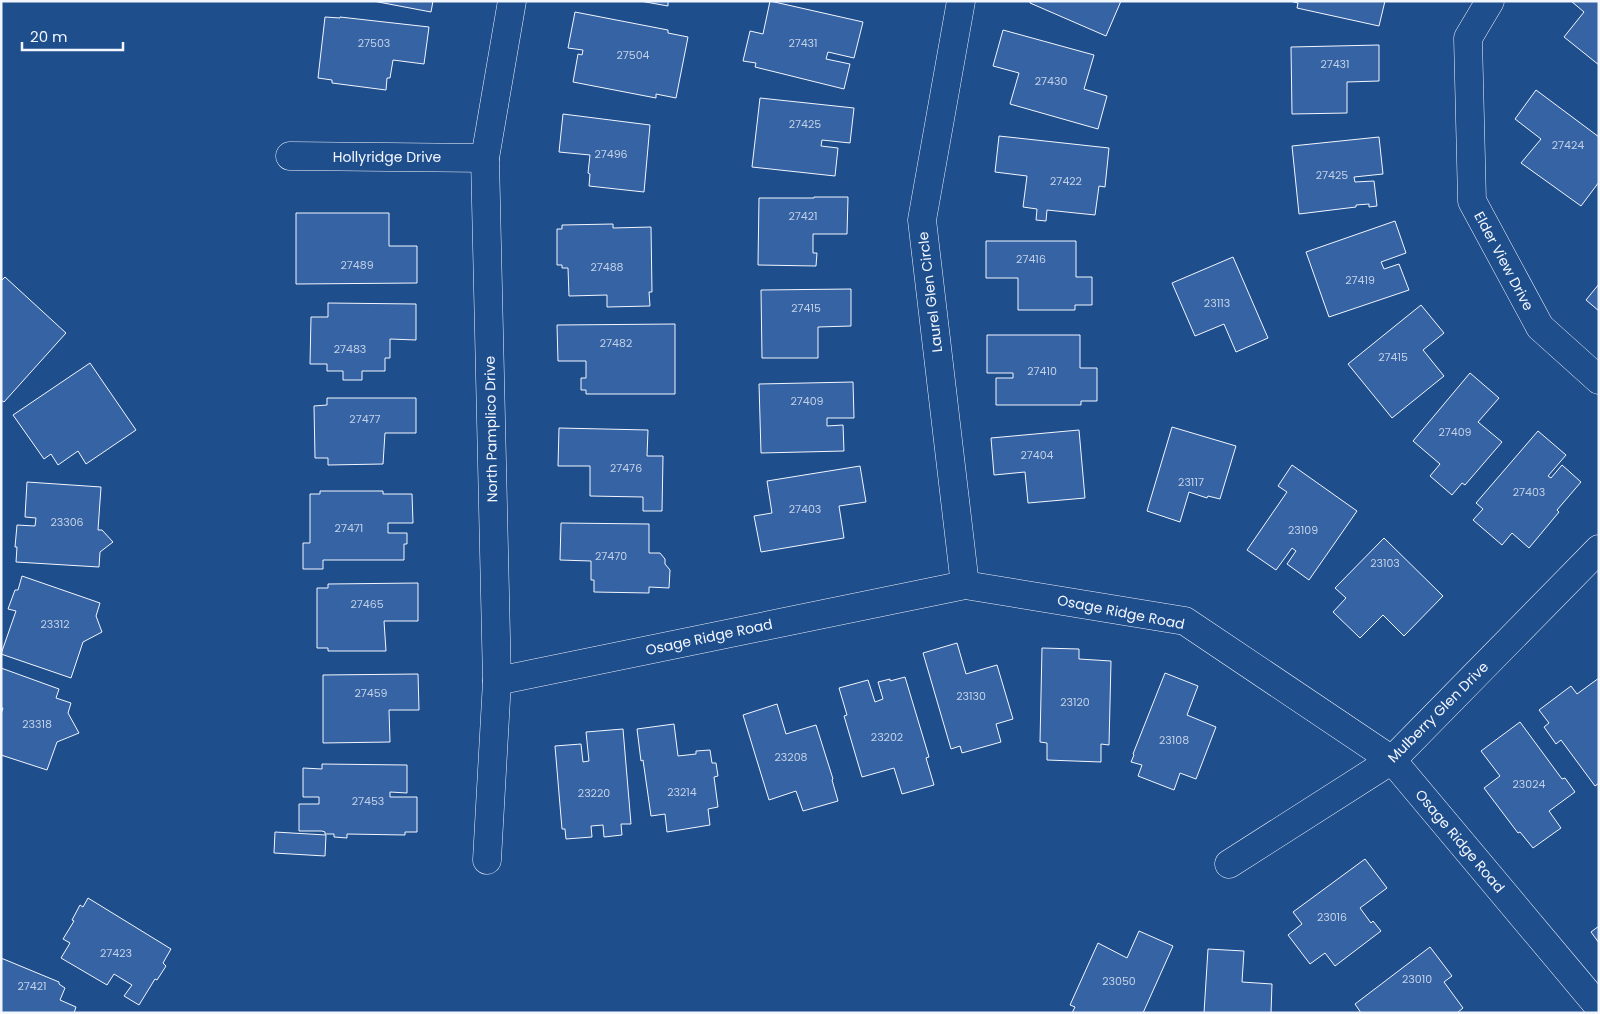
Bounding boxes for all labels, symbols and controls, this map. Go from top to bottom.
scale bar [22,20,124,52]
text: 20 m [30,26,68,47]
house number: 27503 [358,35,390,51]
house number: 27431 [788,35,818,51]
house number: 27504 [616,47,650,63]
house number: 27431 [1320,56,1350,72]
house number: 27430 [1035,73,1067,89]
house number: 27425 [789,116,821,132]
house number: 27424 [1552,137,1584,153]
house number: 27496 [594,146,628,162]
street label: Hollyridge Drive [333,147,442,167]
house number: 27425 [1316,167,1348,183]
house number: 27422 [1050,173,1082,189]
house number: 27421 [788,208,818,224]
street label: Elder View Drive [1469,208,1539,314]
street label: Laurel Glen Circle [913,230,947,353]
house number: 27416 [1016,251,1046,267]
house number: 27489 [340,257,374,273]
house number: 27488 [590,259,624,275]
house number: 27419 [1345,272,1375,288]
house number: 23113 [1204,295,1230,311]
house number: 27415 [791,300,821,316]
house number: 27482 [600,335,632,351]
house number: 27483 [334,341,366,357]
house number: 27415 [1378,349,1408,365]
street label: North Pamplico Drive [480,355,502,502]
house number: 27410 [1027,363,1057,379]
house number: 27409 [790,393,824,409]
house number: 27477 [349,411,381,427]
house number: 27409 [1438,424,1472,440]
house number: 27404 [1020,447,1054,463]
house number: 27476 [610,460,642,476]
house number: 23117 [1178,474,1204,490]
house number: 27403 [1513,484,1545,500]
house number: 27403 [789,501,821,517]
house number: 23306 [50,514,84,530]
house number: 27471 [335,520,363,536]
house number: 23109 [1288,522,1318,538]
house number: 27470 [595,548,627,564]
house number: 23103 [1370,555,1400,571]
street label: Osage Ridge Road [1056,590,1186,634]
house number: 27465 [350,596,384,612]
street label: Osage Ridge Road [644,614,774,660]
house number: 23312 [40,616,70,632]
street label: Mulberry Glen Drive [1383,657,1493,767]
house number: 27459 [354,685,388,701]
house number: 23130 [956,688,986,704]
house number: 23120 [1060,694,1090,710]
house number: 23318 [22,716,52,732]
house number: 23202 [871,729,903,745]
house number: 23108 [1159,732,1189,748]
house number: 23208 [775,749,808,765]
house number: 23024 [1513,776,1546,792]
house number: 23214 [667,784,697,800]
house number: 23220 [578,785,610,801]
street label: Osage Ridge Road [1411,785,1509,897]
house number: 27453 [352,793,384,809]
house number: 23016 [1317,909,1347,925]
house number: 27423 [100,945,132,961]
house number: 23010 [1402,971,1432,987]
house number: 23050 [1102,973,1136,989]
house number: 27421 [17,978,47,994]

